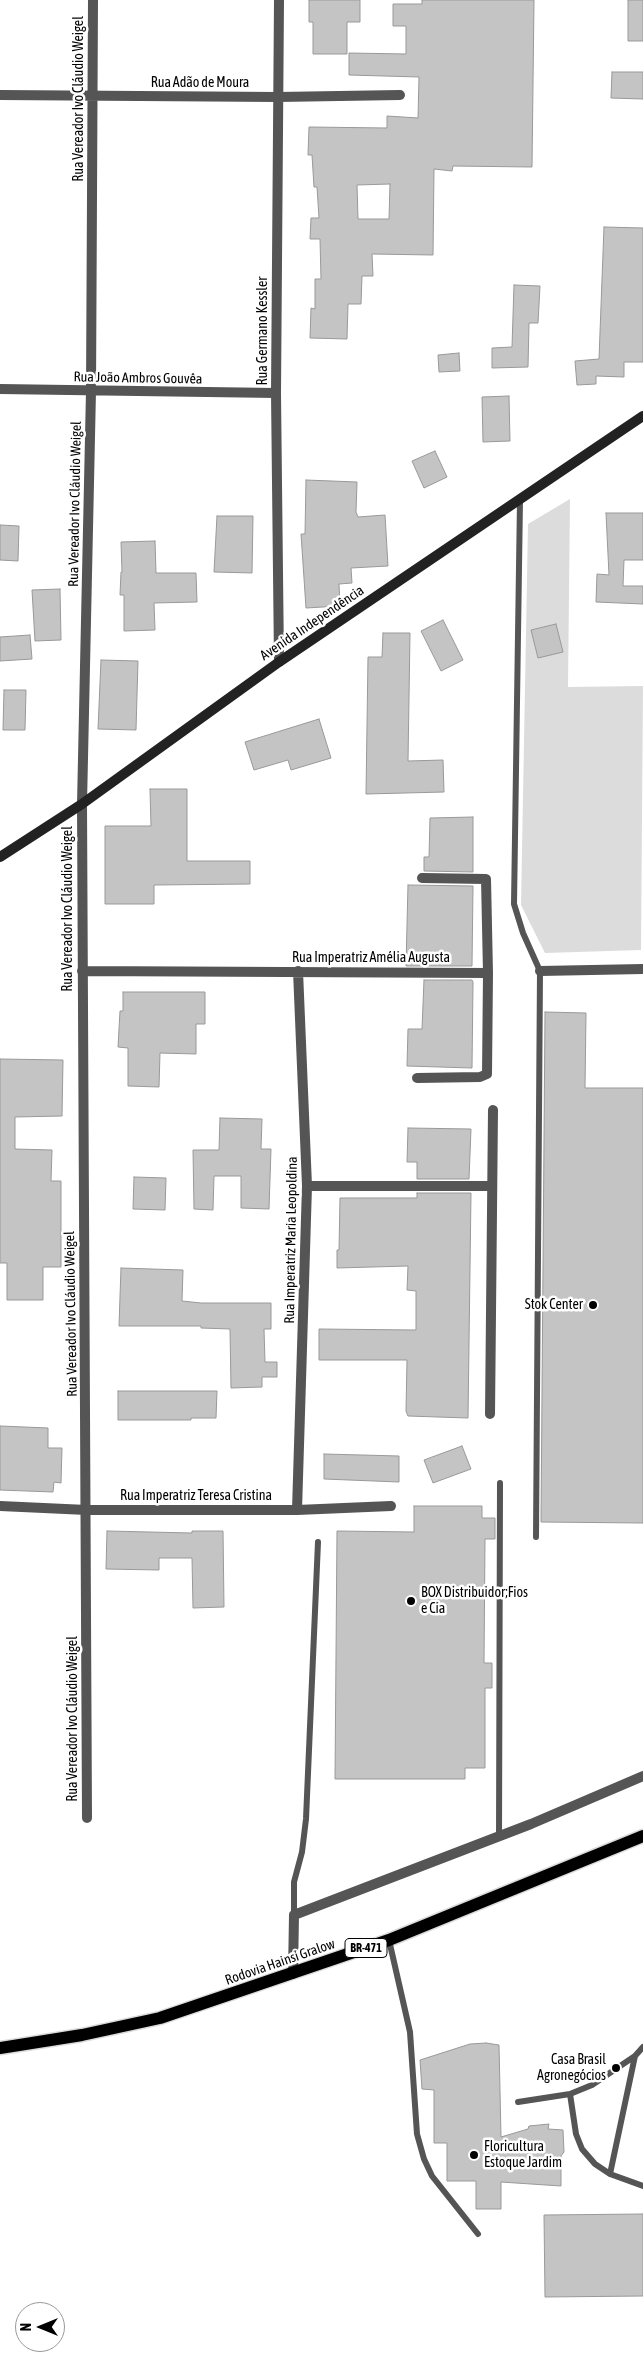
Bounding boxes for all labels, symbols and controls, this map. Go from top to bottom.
street label: Rua Vereador Ivo Cláudio Weigel [71,16,87,182]
street label: Rua Adão de Moura [151,75,249,91]
street label: Rua Germano Kessler [255,277,271,385]
street label: Rua João Ambros Gouvêa [74,368,202,388]
street label: Rua Vereador Ivo Cláudio Weigel [65,421,85,587]
street label: Avenida Independência [257,582,367,664]
street label: Rua Vereador Ivo Cláudio Weigel [60,826,76,992]
street label: Rua Imperatriz Amélia Augusta [292,950,450,966]
street label: Rua Imperatriz Maria Leopoldina [281,1156,301,1324]
street label: Rua Vereador Ivo Cláudio Weigel [61,1231,81,1397]
place label: Stok Center [525,1297,583,1313]
marker: Stok Center [587,1299,599,1311]
street label: Rua Imperatriz Teresa Cristina [120,1488,272,1504]
place label: BOX Distribuidor;Fios e Cia [421,1585,528,1618]
marker: BOX Distribuidor;Fios e Cia [405,1595,417,1607]
street label: Rua Vereador Ivo Cláudio Weigel [65,1636,81,1802]
street label: Rodovia Hainsi Gralow [223,1935,337,1989]
road number: BR-471 [345,1939,387,1958]
place label: Casa Brasil Agronegócios [537,2052,606,2084]
marker: Casa Brasil Agronegócios [610,2062,622,2074]
place label: Floricultura Estoque Jardim [484,2139,562,2172]
marker: Floricultura Estoque Jardim [468,2149,480,2161]
north arrow [15,2302,65,2352]
text: N [18,2323,34,2331]

